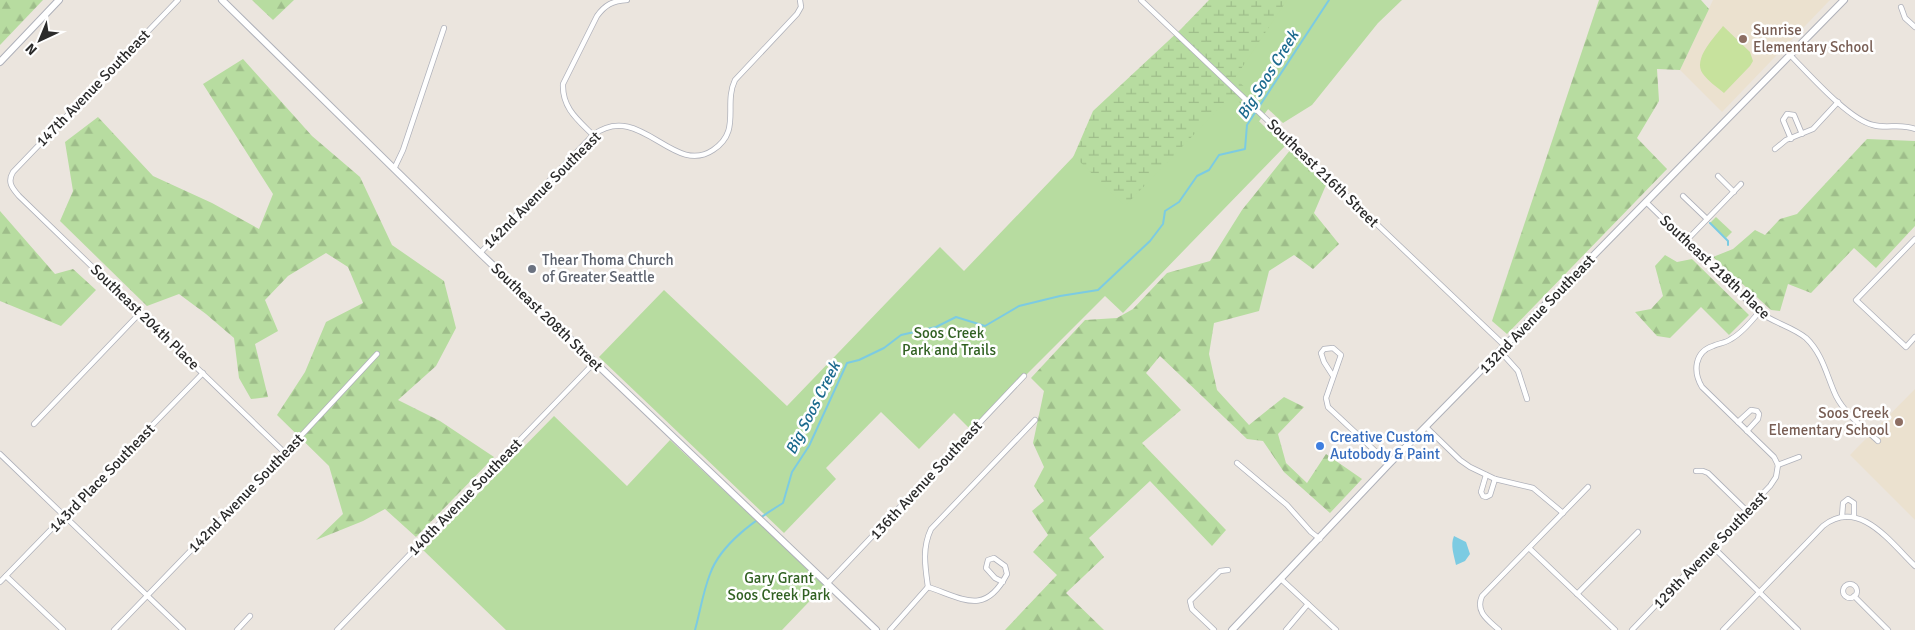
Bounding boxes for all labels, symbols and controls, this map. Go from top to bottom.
north arrow [15,15,65,65]
place label: Sunrise Elementary School [1753,21,1874,56]
water label: Big Soos Creek [1233,25,1304,123]
street label: 147th Avenue Southeast [32,26,154,150]
marker: Sunrise Elementary School [1737,33,1749,45]
text: N [22,39,41,58]
street label: Southeast 216th Street [1263,115,1383,231]
street label: 142nd Avenue Southeast [480,128,604,252]
street label: Southeast 218th Place [1656,211,1774,323]
place label: Thear Thoma Church of Greater Seattle [542,251,674,286]
street label: 132nd Avenue Southeast [1475,251,1599,377]
street label: Southeast 208th Street [487,259,607,375]
street label: Southeast 204th Place [87,261,203,373]
marker: Thear Thoma Church of Greater Seattle [526,263,538,275]
park label: Soos Creek Park and Trails [902,324,996,359]
water label: Big Soos Creek [781,357,846,458]
place label: Soos Creek Elementary School [1768,404,1889,439]
marker: Soos Creek Elementary School [1893,416,1905,428]
street label: 136th Avenue Southeast [866,417,986,543]
street label: 143rd Place Southeast [46,420,158,536]
place label: Creative Custom Autobody & Paint [1330,428,1440,463]
street label: 142nd Avenue Southeast [184,430,308,556]
street label: 140th Avenue Southeast [404,435,526,559]
marker: Creative Custom Autobody & Paint [1314,440,1326,452]
street label: 129th Avenue Southeast [1649,488,1771,612]
park label: Gary Grant Soos Creek Park [728,569,831,604]

